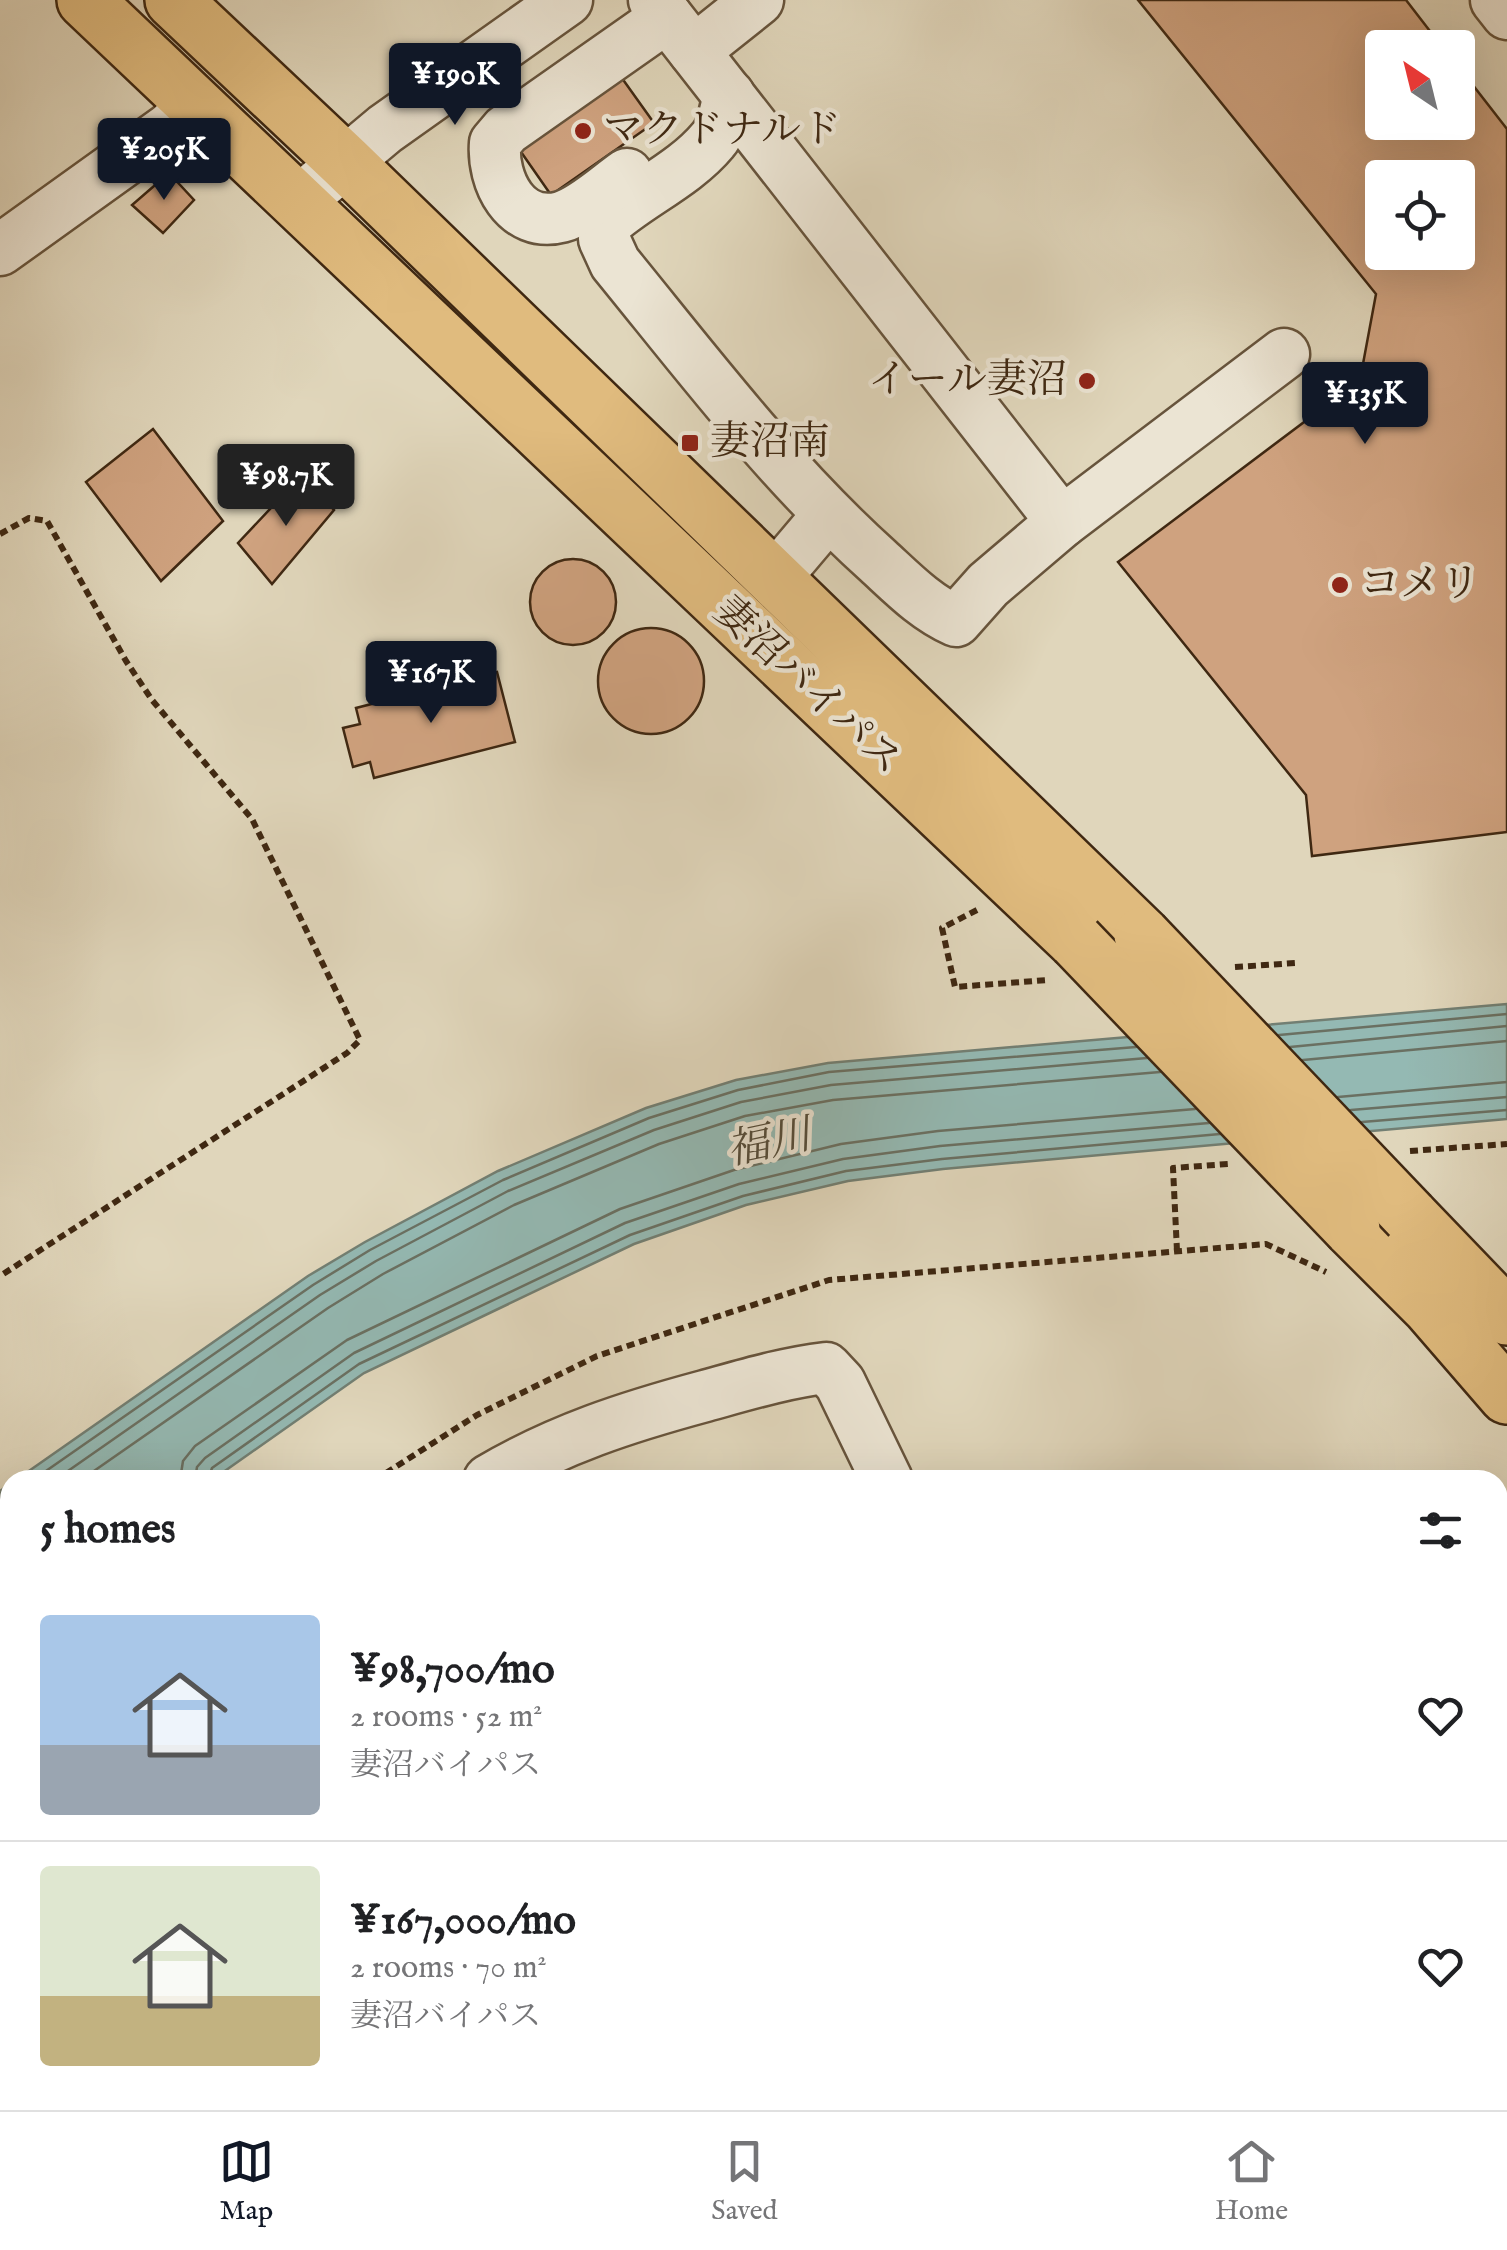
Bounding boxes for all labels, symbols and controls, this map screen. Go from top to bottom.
north arrow [1365,30,1475,140]
map controls [1365,30,1475,270]
pin: ¥190K [385,43,525,128]
text: ¥190K [411,55,499,96]
place label: マクドナルド [603,106,841,157]
pin: ¥205K [94,118,234,203]
marker: マクドナルド [572,120,594,142]
text: ¥205K [120,130,208,171]
button: locate [1365,160,1475,270]
place label: イール妻沼 [868,356,1067,407]
pin: ¥135K [1295,362,1435,447]
marker: イール妻沼 [1076,370,1098,392]
text: ¥135K [1324,374,1406,415]
place label: 妻沼南 [710,418,830,469]
marker: 妻沼南 [679,432,701,454]
pin: ¥98.7K [205,444,367,529]
text: ¥98.7K [239,456,333,497]
place label: コメリ [1360,560,1480,611]
marker: コメリ [1329,574,1351,596]
street label: 妻沼バイパス [702,587,912,787]
pin: ¥167K [361,641,501,726]
text: ¥167K [388,653,474,694]
water label: 福川 [722,1109,819,1179]
icon: filters [1413,1503,1468,1558]
text: 5 homes [40,1504,176,1557]
text: ¥98,700/mo [350,1644,555,1697]
icon: home [120,1655,240,1775]
icon: heart [1413,1688,1468,1743]
text: 2 rooms · 52 m² [350,1697,542,1738]
text: 妻沼バイパス [350,1746,541,1787]
text: ¥167,000/mo [350,1895,576,1948]
icon: home [120,1906,240,2026]
icon: heart [1413,1939,1468,1994]
text: 2 rooms · 70 m² [350,1948,547,1989]
text: 妻沼バイパス [350,1997,541,2038]
tab: Map [219,2134,274,2229]
tab: Saved [711,2134,778,2229]
tab: Home [1215,2134,1288,2229]

